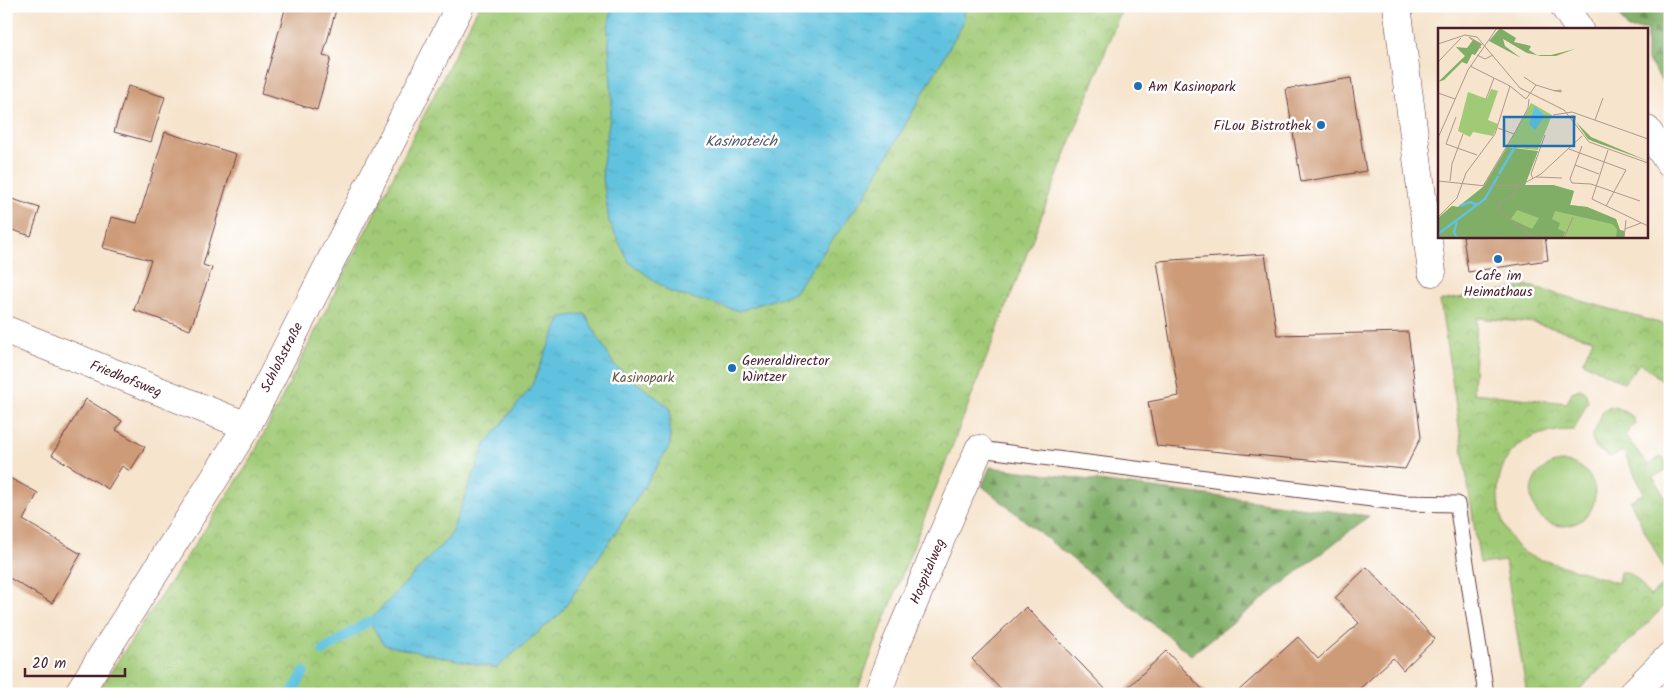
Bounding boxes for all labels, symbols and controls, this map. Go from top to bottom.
inset map [1438,28,1648,238]
place label: Am Kasinopark [1148,76,1236,98]
marker: Am Kasinopark [1132,80,1144,92]
place label: FiLou Bistrothek [1214,115,1311,137]
marker: FiLou Bistrothek [1315,119,1327,131]
water label: Kasinoteich [705,130,779,154]
marker: Cafe im Heimathaus [1492,253,1504,265]
place label: Cafe im Heimathaus [1464,265,1532,303]
street label: Schloßstraße [255,318,309,396]
place label: Generaldirector Wintzer [742,350,830,388]
street label: Friedhofsweg [86,354,165,403]
marker: Generaldirector Wintzer [726,362,738,374]
park label: Kasinopark [612,367,675,389]
street label: Hospitalweg [904,535,952,608]
scale bar [25,645,125,677]
text: 20 m [32,652,66,676]

